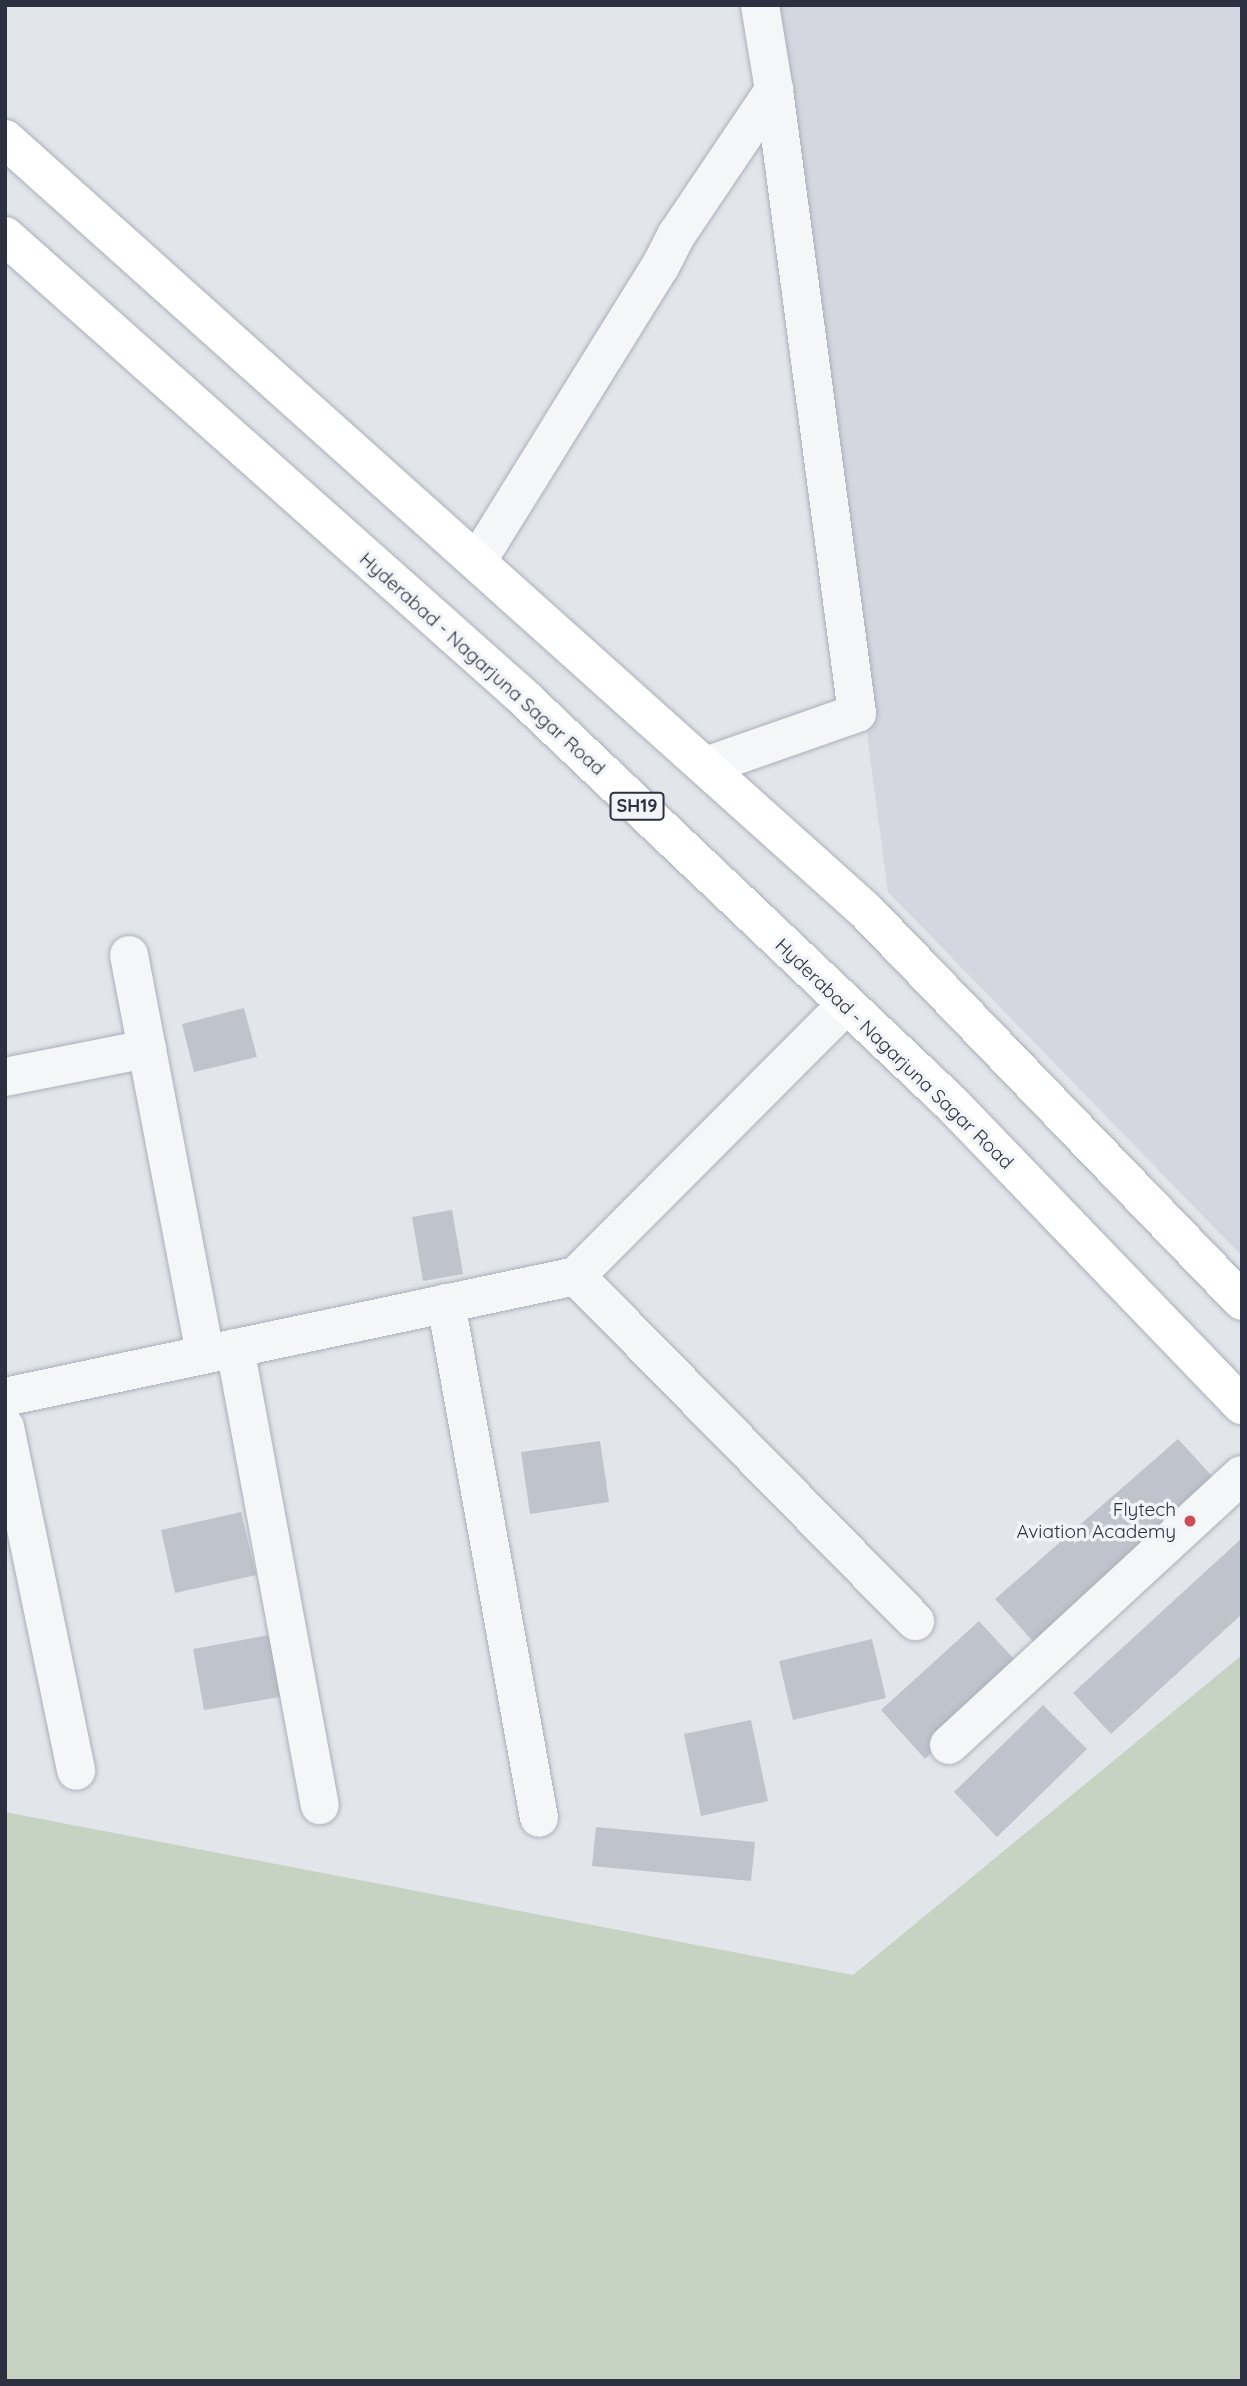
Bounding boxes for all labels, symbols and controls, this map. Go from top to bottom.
street label: Hyderabad - Nagarjuna Sagar Road [355,548,609,780]
road number: SH19 [609,792,665,820]
street label: Hyderabad - Nagarjuna Sagar Road [770,934,1018,1174]
place label: Flytech Aviation Academy [1017,1499,1176,1543]
marker: Flytech Aviation Academy [1182,1513,1198,1529]

